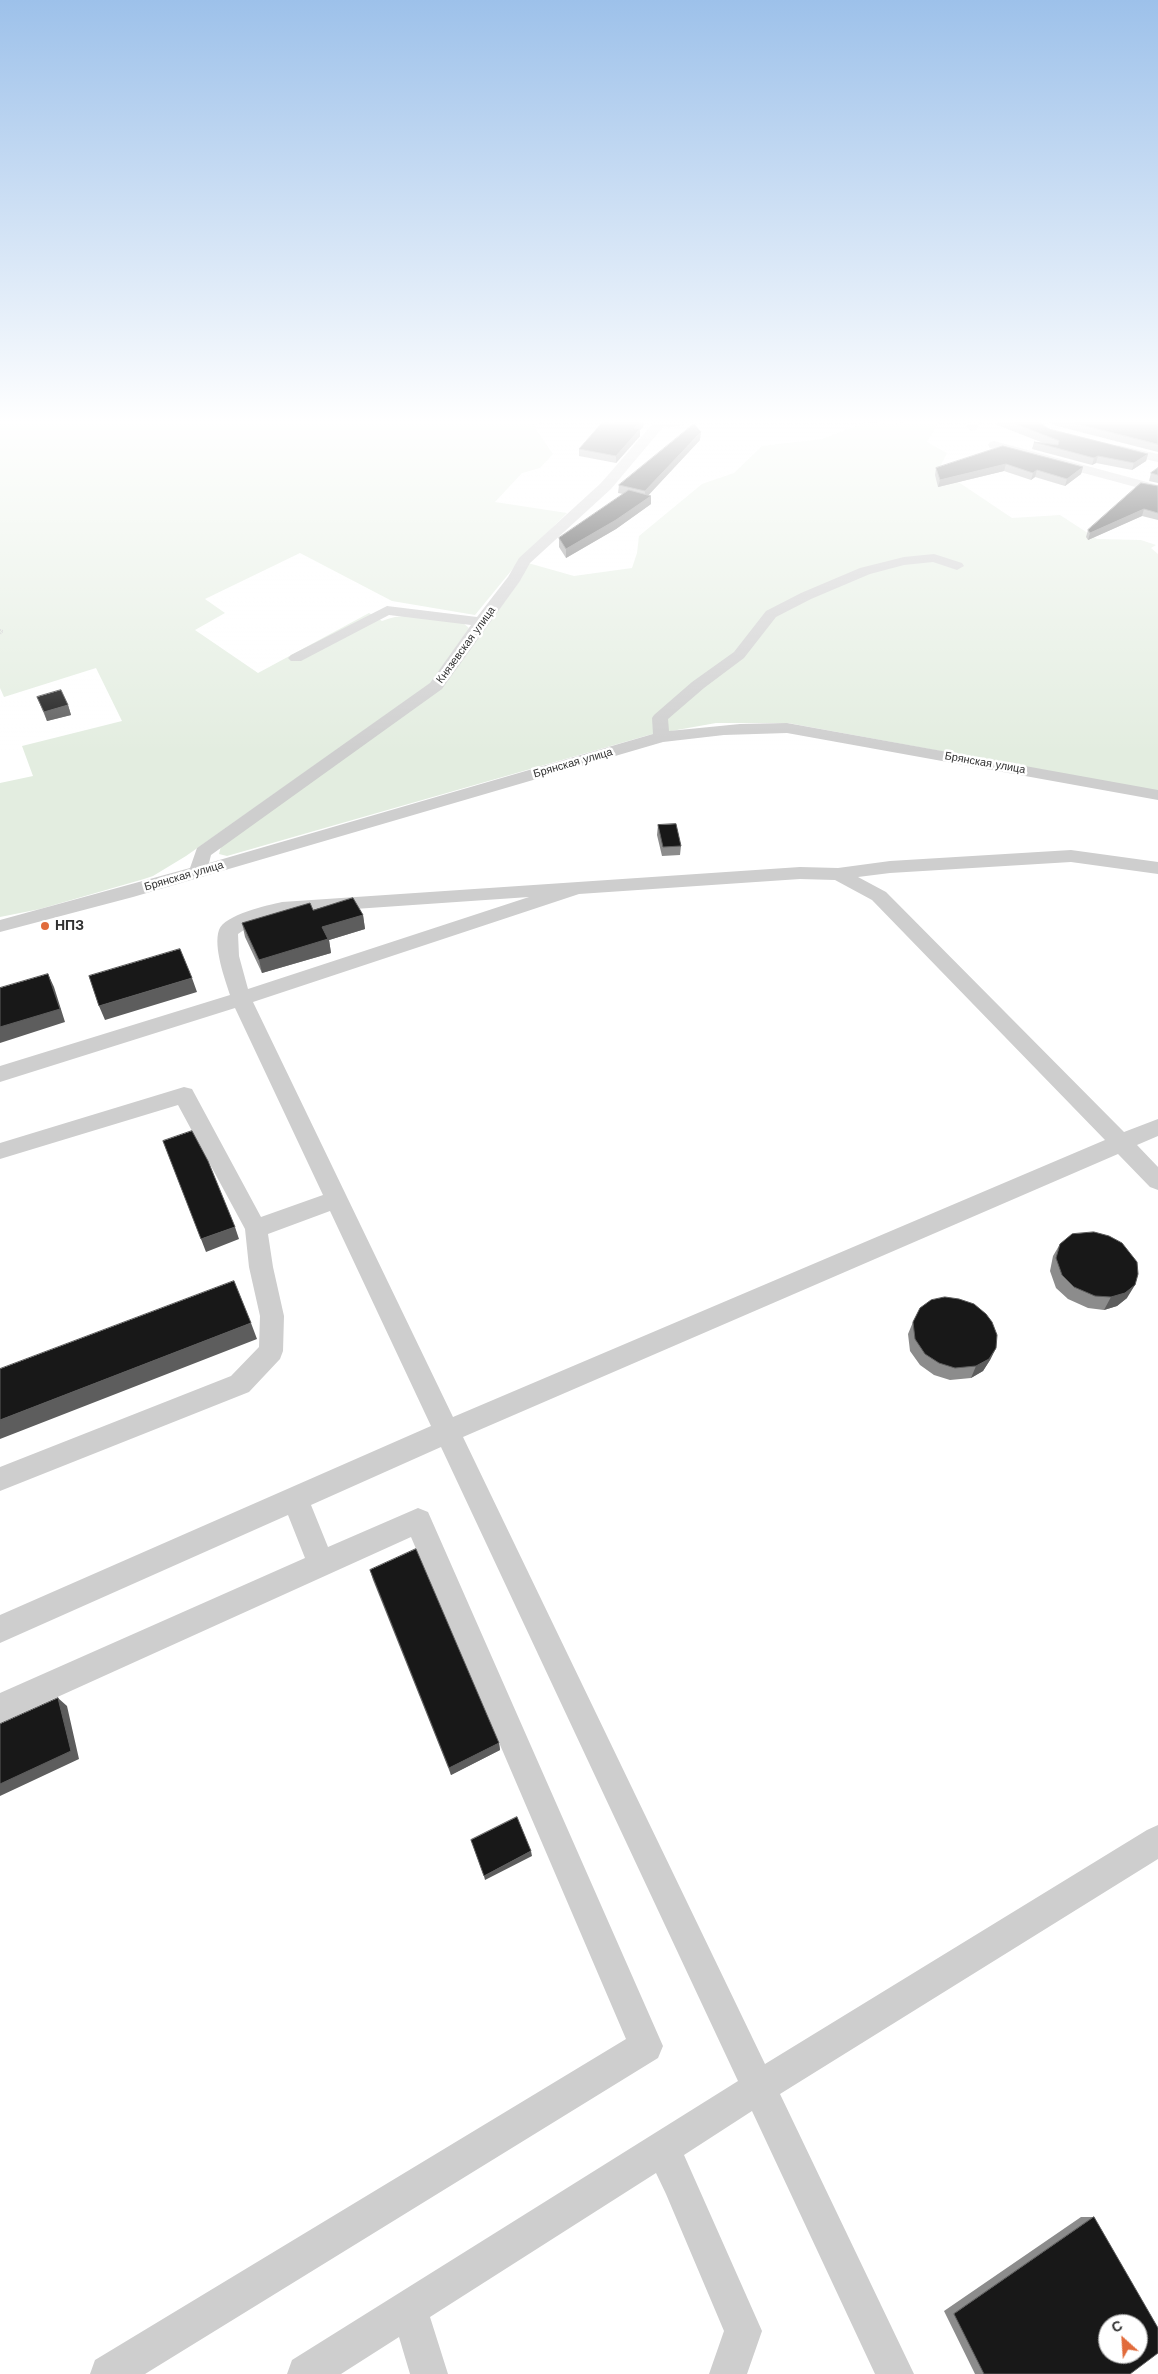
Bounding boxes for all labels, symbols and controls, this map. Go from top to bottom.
street label: Князевская улица [434,604,498,686]
street label: Брянская улица [532,745,614,781]
street label: Брянская улица [944,749,1026,777]
street label: Брянская улица [143,858,225,894]
place label: НПЗ [55,918,84,934]
marker: НПЗ [39,920,51,932]
north arrow [1098,2314,1148,2364]
text: С [1109,2317,1125,2336]

